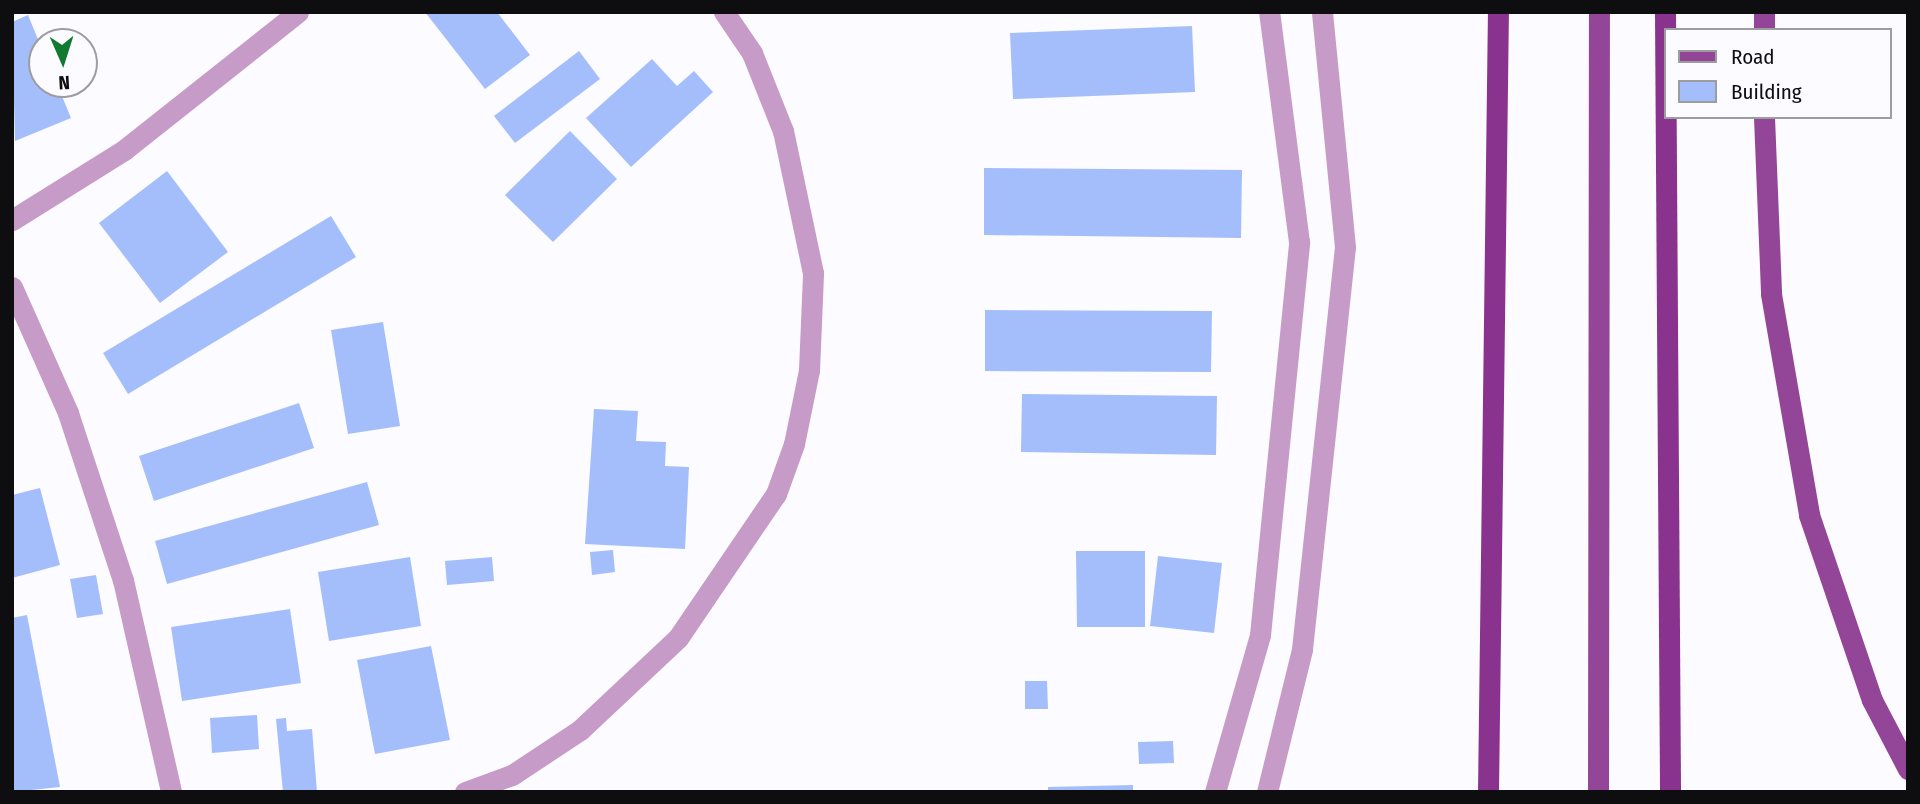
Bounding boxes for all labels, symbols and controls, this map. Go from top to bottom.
north arrow [28,28,98,98]
legend [1664,28,1892,119]
text: Road [1731,44,1775,70]
text: N [58,71,70,94]
text: Building [1731,79,1802,105]

